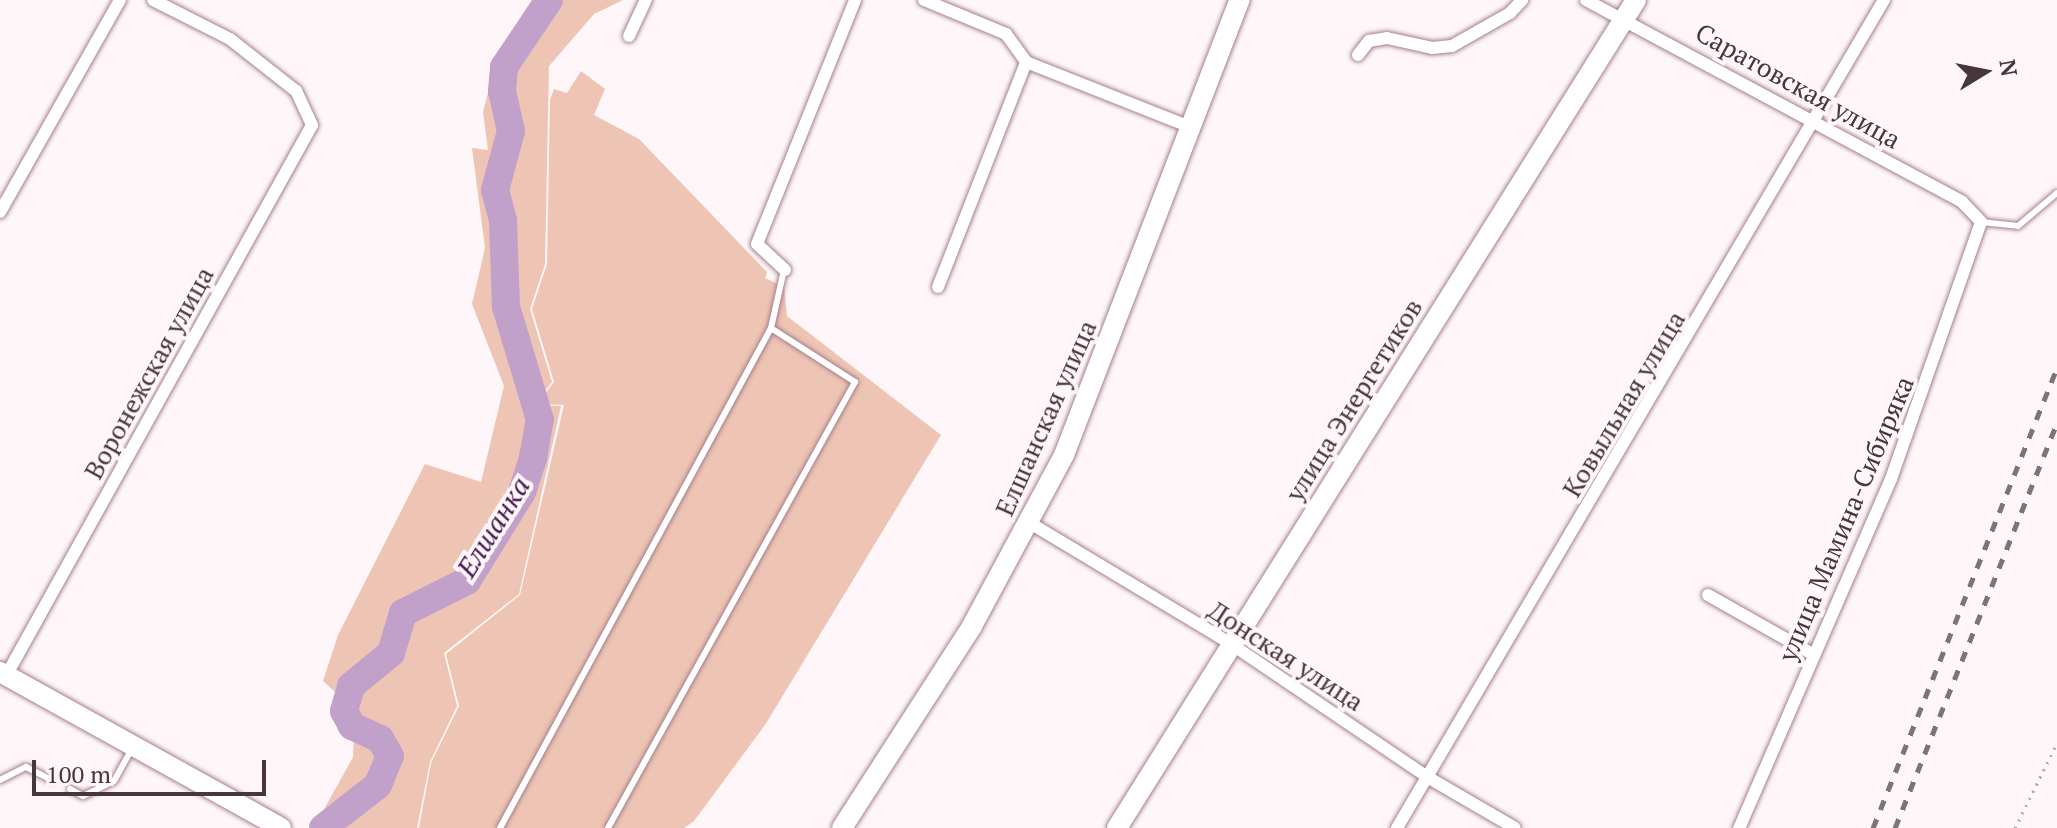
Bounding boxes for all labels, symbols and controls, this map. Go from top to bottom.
street label: Саратовская улица [1690,17,1906,155]
north arrow [1945,32,2025,112]
text: N [1993,57,2025,78]
street label: Воронежская улица [78,262,220,484]
street label: улица Энергетиков [1279,293,1429,507]
street label: Ковыльная улица [1556,305,1692,503]
street label: Елшанская улица [989,315,1103,521]
street label: улица Мамина-Сибиряка [1772,372,1920,666]
water label: Елшанка [449,471,537,583]
street label: Донская улица [1203,594,1369,718]
scale bar [36,744,270,794]
text: 100 m [46,758,111,790]

